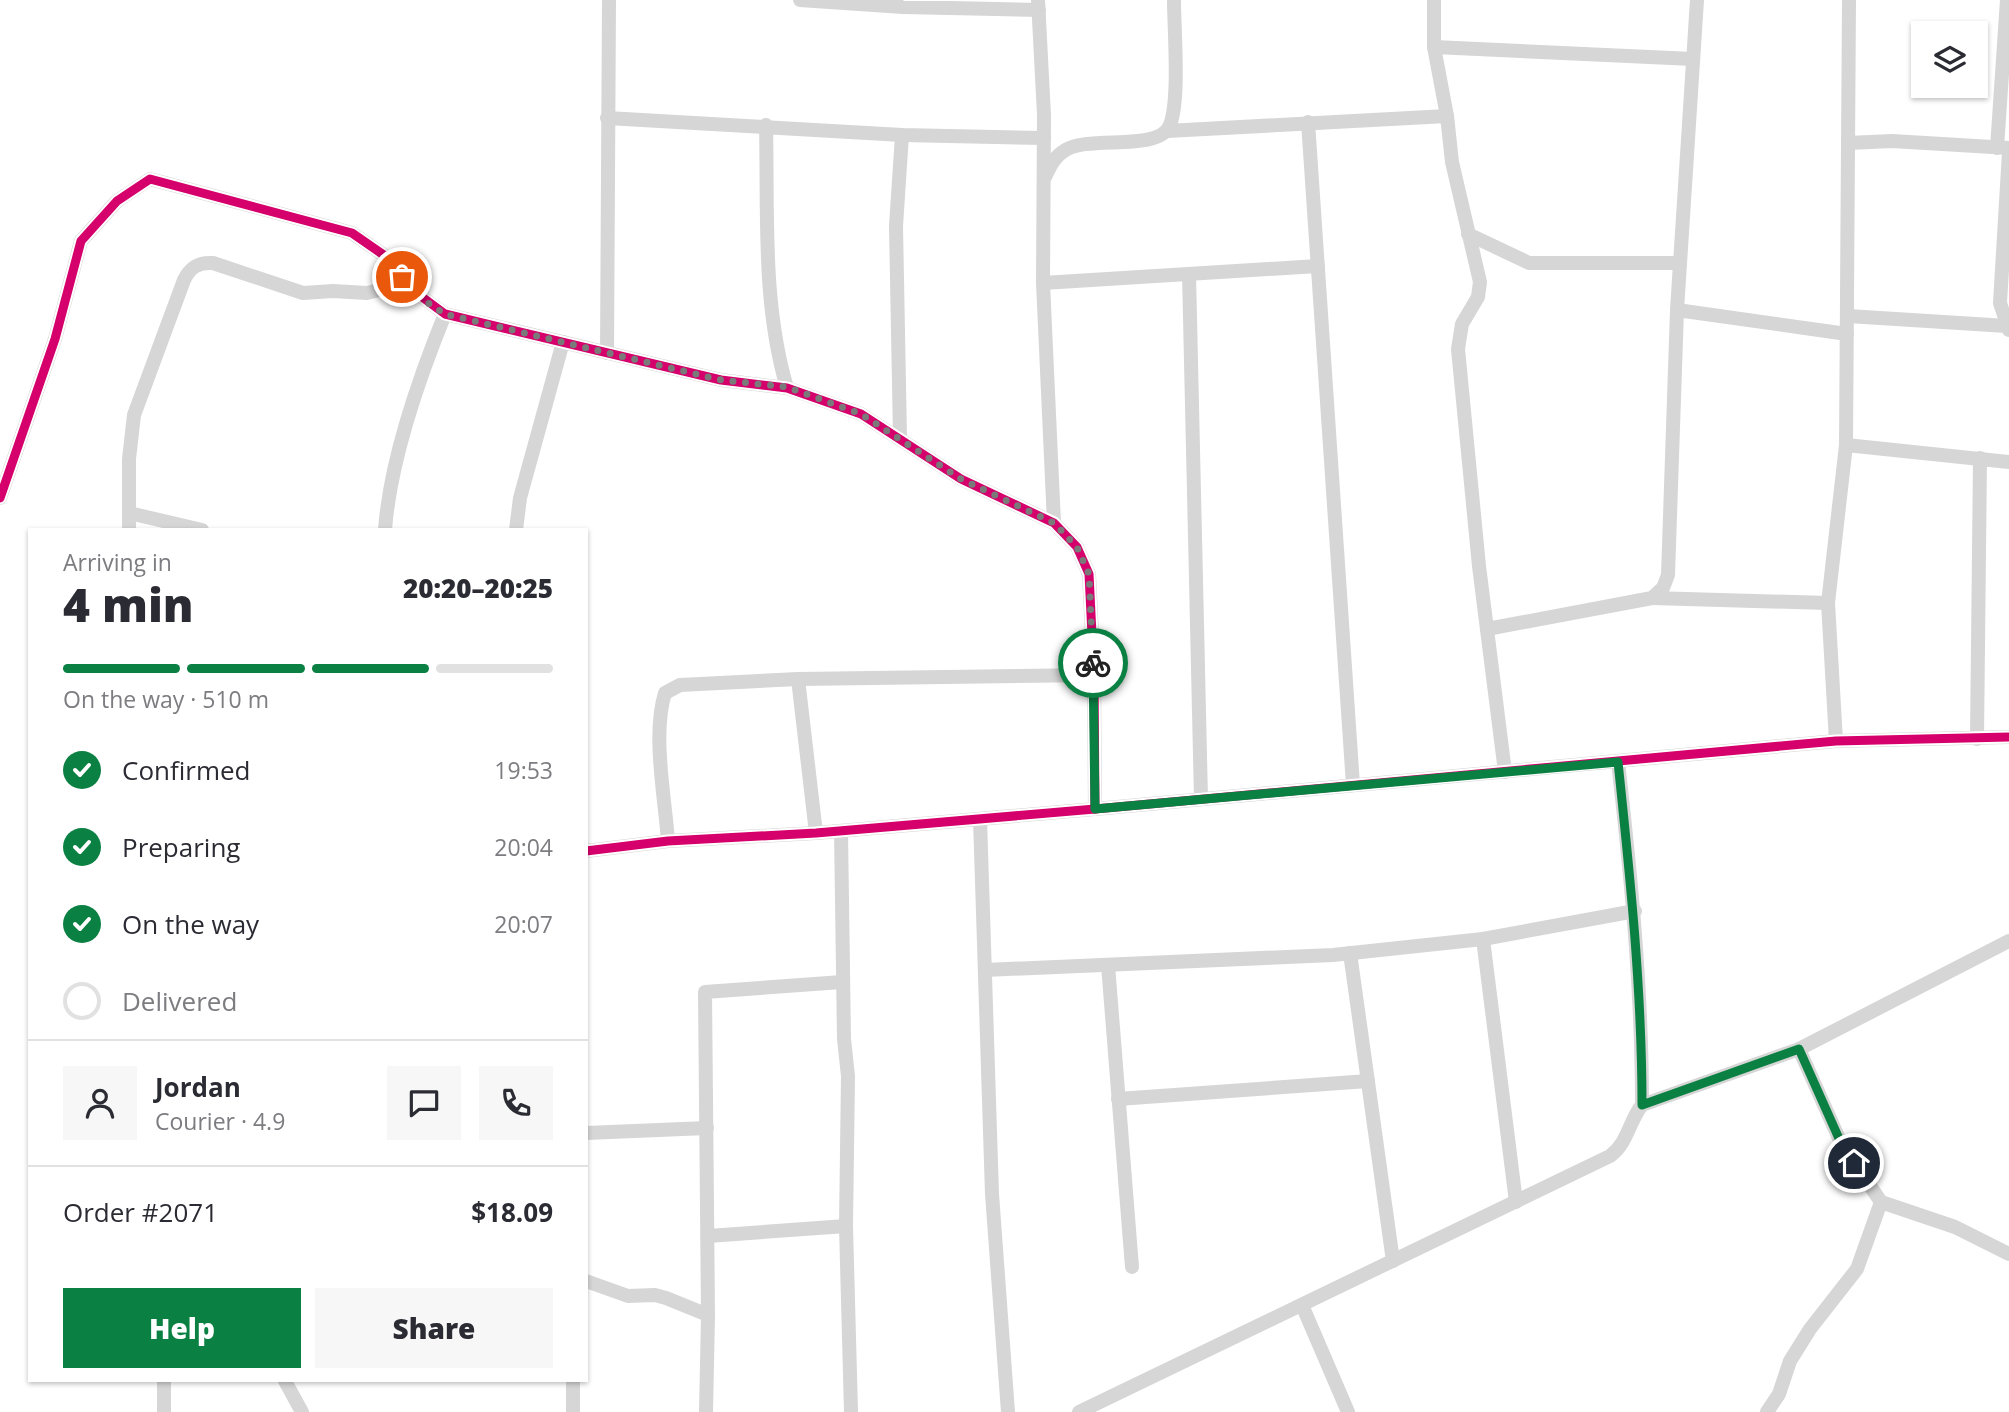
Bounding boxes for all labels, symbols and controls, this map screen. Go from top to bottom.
map controls [1911,21,1988,98]
button: layers [1911,21,1988,98]
pin [372,247,432,307]
icon: bag [383,258,421,296]
text: Arriving in [63,546,172,578]
text: 20:20–20:25 [403,570,553,606]
text: 4 min [63,573,194,635]
courier [1058,628,1128,698]
icon: bike [1074,644,1112,682]
text: On the way · 510 m [63,683,269,715]
icon: check [63,751,101,789]
text: Confirmed [122,752,250,788]
text: 19:53 [494,754,553,786]
icon: check [63,828,101,866]
text: Preparing [122,829,240,865]
text: 20:04 [494,831,553,863]
icon: check [63,905,101,943]
text: On the way [122,906,259,942]
text: 20:07 [494,908,553,940]
text: Delivered [122,983,237,1019]
button: person [63,1066,137,1140]
button: chat [387,1066,461,1140]
button: phone [479,1066,553,1140]
text: Jordan [155,1069,241,1105]
text: Courier · 4.9 [155,1105,285,1137]
pin [1824,1133,1884,1193]
icon: home [1835,1144,1873,1182]
text: Order #2071 [63,1194,218,1230]
text: $18.09 [471,1194,553,1230]
button: Help [63,1288,301,1368]
button: Share [315,1288,553,1368]

